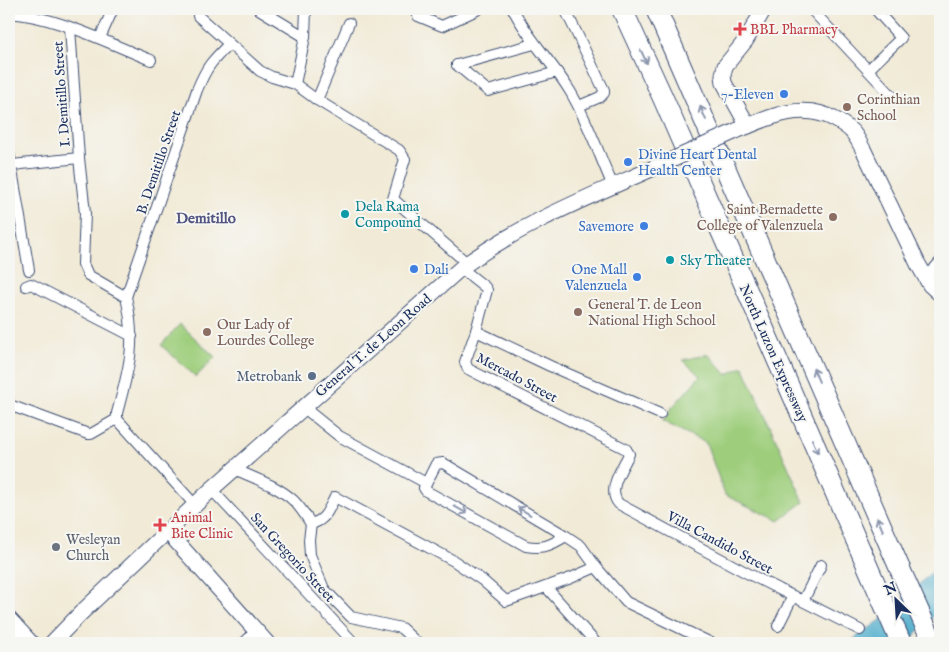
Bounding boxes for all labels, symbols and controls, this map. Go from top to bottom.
place label: BBL Pharmacy [750,21,838,39]
marker: BBL Pharmacy [734,23,746,35]
street label: I. Demitillo Street [49,40,75,147]
one-way arrow [639,49,649,64]
place label: 7-Eleven [721,86,775,104]
marker: 7-Eleven [778,88,790,100]
place label: Corinthian School [857,91,921,125]
marker: Corinthian School [841,101,853,113]
one-way arrow [697,106,707,121]
street label: B. Demitillo Street [133,108,185,217]
place label: Divine Heart Dental Health Center [638,146,757,180]
marker: Divine Heart Dental Health Center [622,156,634,168]
place label: Dela Rama Compound [355,198,421,232]
place label: Saint Bernadette College of Valenzuela [697,201,824,235]
marker: Dela Rama Compound [339,208,351,220]
district label: Demitillo [176,209,236,228]
marker: Saint Bernadette College of Valenzuela [827,211,839,223]
place label: Savemore [579,218,635,236]
marker: Savemore [638,220,650,232]
place label: Sky Theater [680,252,751,270]
marker: Sky Theater [664,254,676,266]
place label: Dali [424,261,449,279]
place label: One Mall Valenzuela [564,261,628,295]
marker: Dali [408,263,420,275]
marker: One Mall Valenzuela [631,271,643,283]
street label: North Luzon Expressway [735,282,812,425]
street label: General T. de Leon Road [312,290,436,401]
place label: General T. de Leon National High School [588,296,716,330]
marker: General T. de Leon National High School [572,306,584,318]
place label: Our Lady of Lourdes College [217,316,315,350]
marker: Our Lady of Lourdes College [201,326,213,338]
street label: Mercado Street [473,349,560,407]
place label: Metrobank [237,368,303,386]
one-way arrow [810,368,820,383]
marker: Metrobank [306,370,318,382]
one-way arrow [810,438,820,453]
one-way arrow [454,506,468,516]
one-way arrow [518,506,532,516]
street label: Villa Candido Street [663,507,776,578]
place label: Animal Bite Clinic [170,509,233,543]
street label: San Gregorio Street [246,509,338,606]
one-way arrow [875,517,885,532]
marker: Animal Bite Clinic [153,518,167,532]
place label: Wesleyan Church [66,531,121,565]
marker: Wesleyan Church [50,541,62,553]
north arrow [872,574,922,624]
text: N [881,578,900,600]

